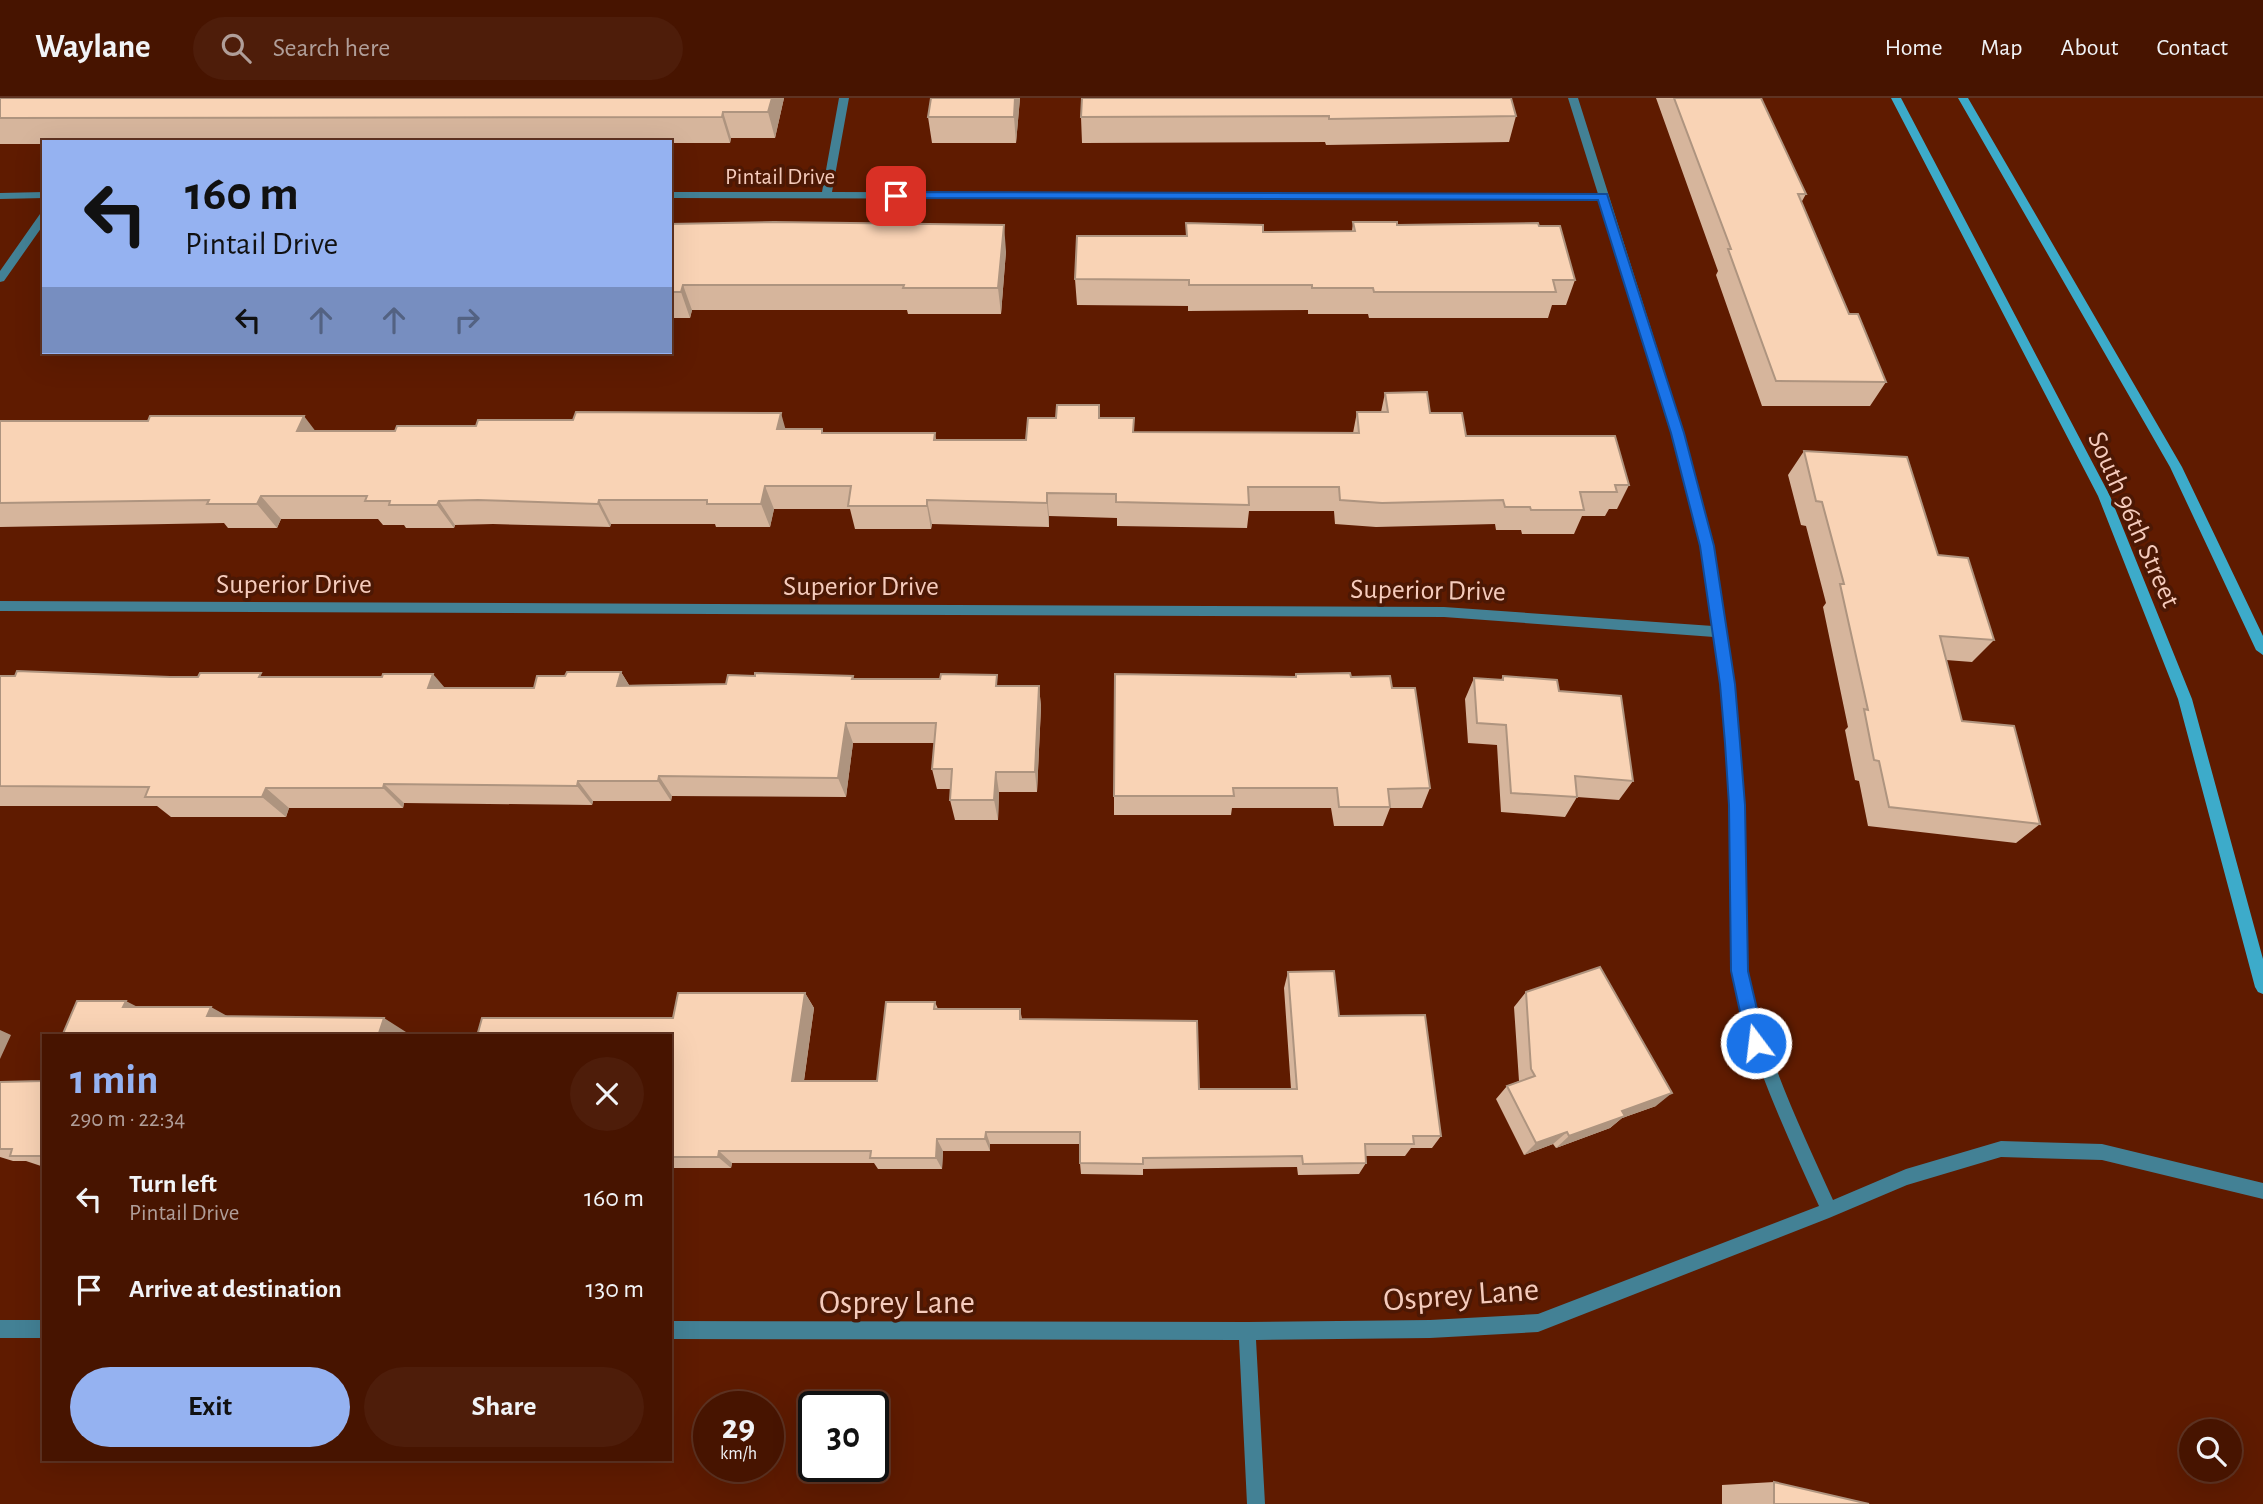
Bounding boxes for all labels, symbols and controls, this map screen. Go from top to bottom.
search box [193,17,683,80]
icon: search [217,29,255,67]
text: Waylane [35,31,151,64]
text: Search here [273,35,390,61]
text: Home [1885,36,1943,60]
text: Map [1981,36,2023,60]
text: About [2061,36,2118,60]
text: Contact [2156,36,2228,60]
street label: Pintail Drive [725,166,835,189]
pin [866,166,926,226]
icon: left [70,168,161,259]
text: 160 m [185,170,299,219]
icon: arrive [877,177,915,215]
text: Pintail Drive [185,228,338,260]
icon: left [229,301,267,339]
icon: ahead [302,301,340,339]
icon: ahead [375,301,413,339]
icon: right [448,301,486,339]
street label: South 96th Street [2082,428,2184,612]
street label: Superior Drive [216,571,372,599]
street label: Superior Drive [783,573,939,601]
street label: Superior Drive [1350,576,1506,606]
position arrow [1719,1006,1793,1080]
button: close [570,1057,644,1131]
text: 1 min [70,1059,159,1101]
text: 290 m · 22:34 [70,1108,185,1131]
text: Turn left [129,1171,217,1197]
icon: left [70,1180,108,1218]
text: 160 m [584,1185,644,1211]
text: Pintail Drive [129,1202,239,1225]
icon: arrive [70,1271,108,1309]
street label: Osprey Lane [1382,1274,1540,1317]
text: Arrive at destination [129,1276,342,1302]
text: 130 m [586,1276,644,1302]
street label: Osprey Lane [819,1287,975,1320]
button: Exit [70,1367,350,1447]
button: Share [364,1367,644,1447]
speed limit sign: 30 [798,1391,889,1482]
text: 29 [722,1410,755,1445]
map controls [2179,1419,2242,1482]
button: search [2179,1419,2242,1482]
text: km/h [720,1445,757,1463]

